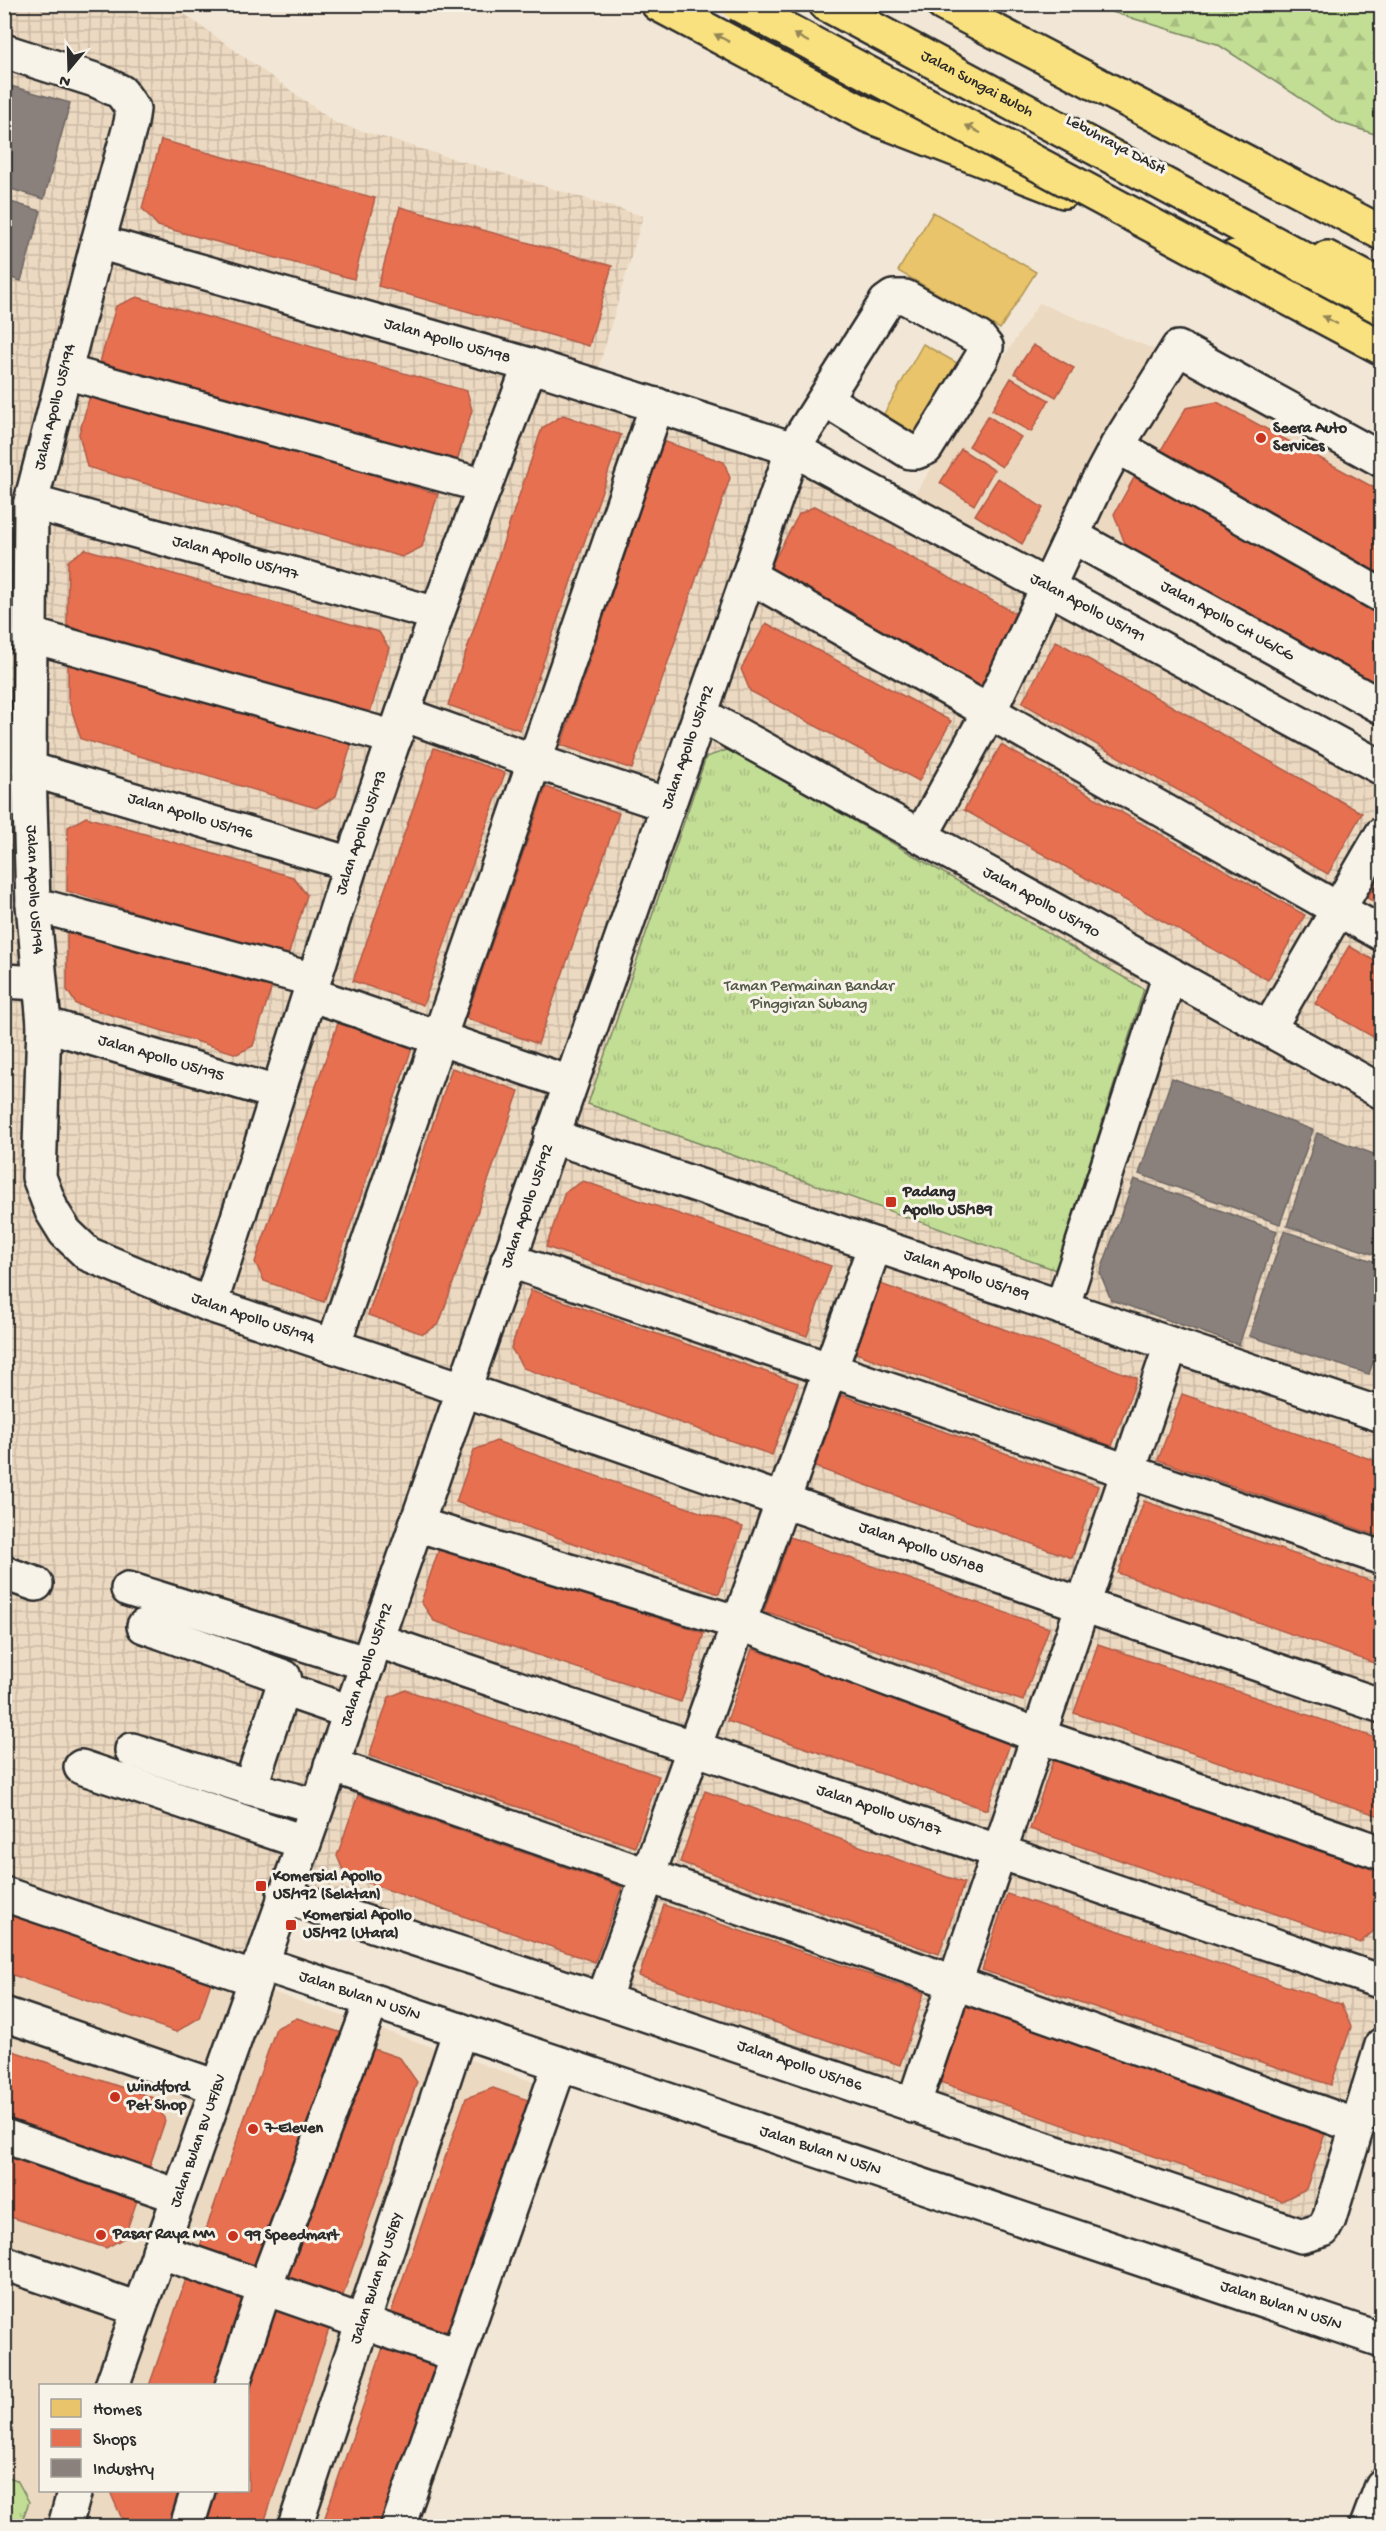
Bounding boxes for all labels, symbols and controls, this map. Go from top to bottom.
one-way arrow [714,33,731,43]
one-way arrow [792,33,809,43]
north arrow [39,39,99,99]
street label: Jalan Sungai Buloh [917,47,1037,123]
text: N [57,69,73,91]
street label: Lebuhraya DASH [1062,112,1169,181]
one-way arrow [964,125,981,134]
street label: Jalan Apollo U5/198 [382,314,513,369]
one-way arrow [1321,315,1338,325]
street label: Jalan Apollo U5/194 [31,341,81,472]
place label: Seera Auto Services [1273,420,1348,457]
marker: Seera Auto Services [1254,431,1268,445]
street label: Jalan Apollo U5/197 [170,532,301,585]
street label: Jalan Apollo U5/191 [1026,569,1148,647]
street label: Jalan Apollo CH UG/CG [1157,577,1298,666]
street label: Jalan Apollo U5/192 [658,683,719,812]
street label: Jalan Apollo U5/193 [332,768,392,898]
street label: Jalan Apollo U5/196 [125,789,256,844]
street label: Jalan Apollo U5/194 [21,825,47,956]
street label: Jalan Apollo U5/190 [979,863,1103,943]
park label: Taman Permainan Bandar Pinggiran Subang [723,978,895,1015]
street label: Jalan Apollo U5/195 [96,1031,226,1086]
street label: Jalan Apollo U5/192 [497,1142,558,1271]
place label: Padang Apollo U5/189 [902,1184,993,1221]
marker: Padang Apollo U5/189 [884,1195,898,1209]
street label: Jalan Apollo U5/189 [901,1246,1031,1305]
street label: Jalan Apollo U5/194 [188,1289,318,1349]
street label: Jalan Apollo U5/188 [856,1518,987,1579]
street label: Jalan Apollo U5/192 [337,1600,398,1729]
street label: Jalan Apollo U5/187 [814,1781,944,1841]
place label: Komersial Apollo U5/192 (Selatan) [272,1868,383,1905]
marker: Komersial Apollo U5/192 (Selatan) [254,1879,268,1893]
place label: Komersial Apollo U5/192 (Utara) [302,1907,413,1944]
marker: Komersial Apollo U5/192 (Utara) [284,1918,298,1932]
street label: Jalan Bulan N U5/N [296,1967,423,2026]
street label: Jalan Apollo U5/186 [735,2036,865,2097]
street label: Jalan Bulan BV UF/BV [166,2072,231,2210]
place label: Windford Pet Shop [126,2078,191,2116]
marker: Windford Pet Shop [108,2090,122,2104]
place label: 7-Eleven [264,2120,323,2139]
marker: 7-Eleven [246,2122,260,2136]
street label: Jalan Bulan N U5/N [757,2122,883,2180]
street label: Jalan Bulan BY U5/BY [347,2210,408,2346]
place label: Pasar Raya MM [112,2226,216,2245]
place label: 99 Speedmart [244,2227,340,2246]
marker: Pasar Raya MM [94,2228,108,2242]
marker: 99 Speedmart [226,2229,240,2243]
street label: Jalan Bulan N U5/N [1218,2277,1344,2335]
legend [39,2384,249,2492]
text: Homes [93,2400,143,2421]
text: Shops [93,2430,137,2451]
text: Industry [93,2460,154,2481]

